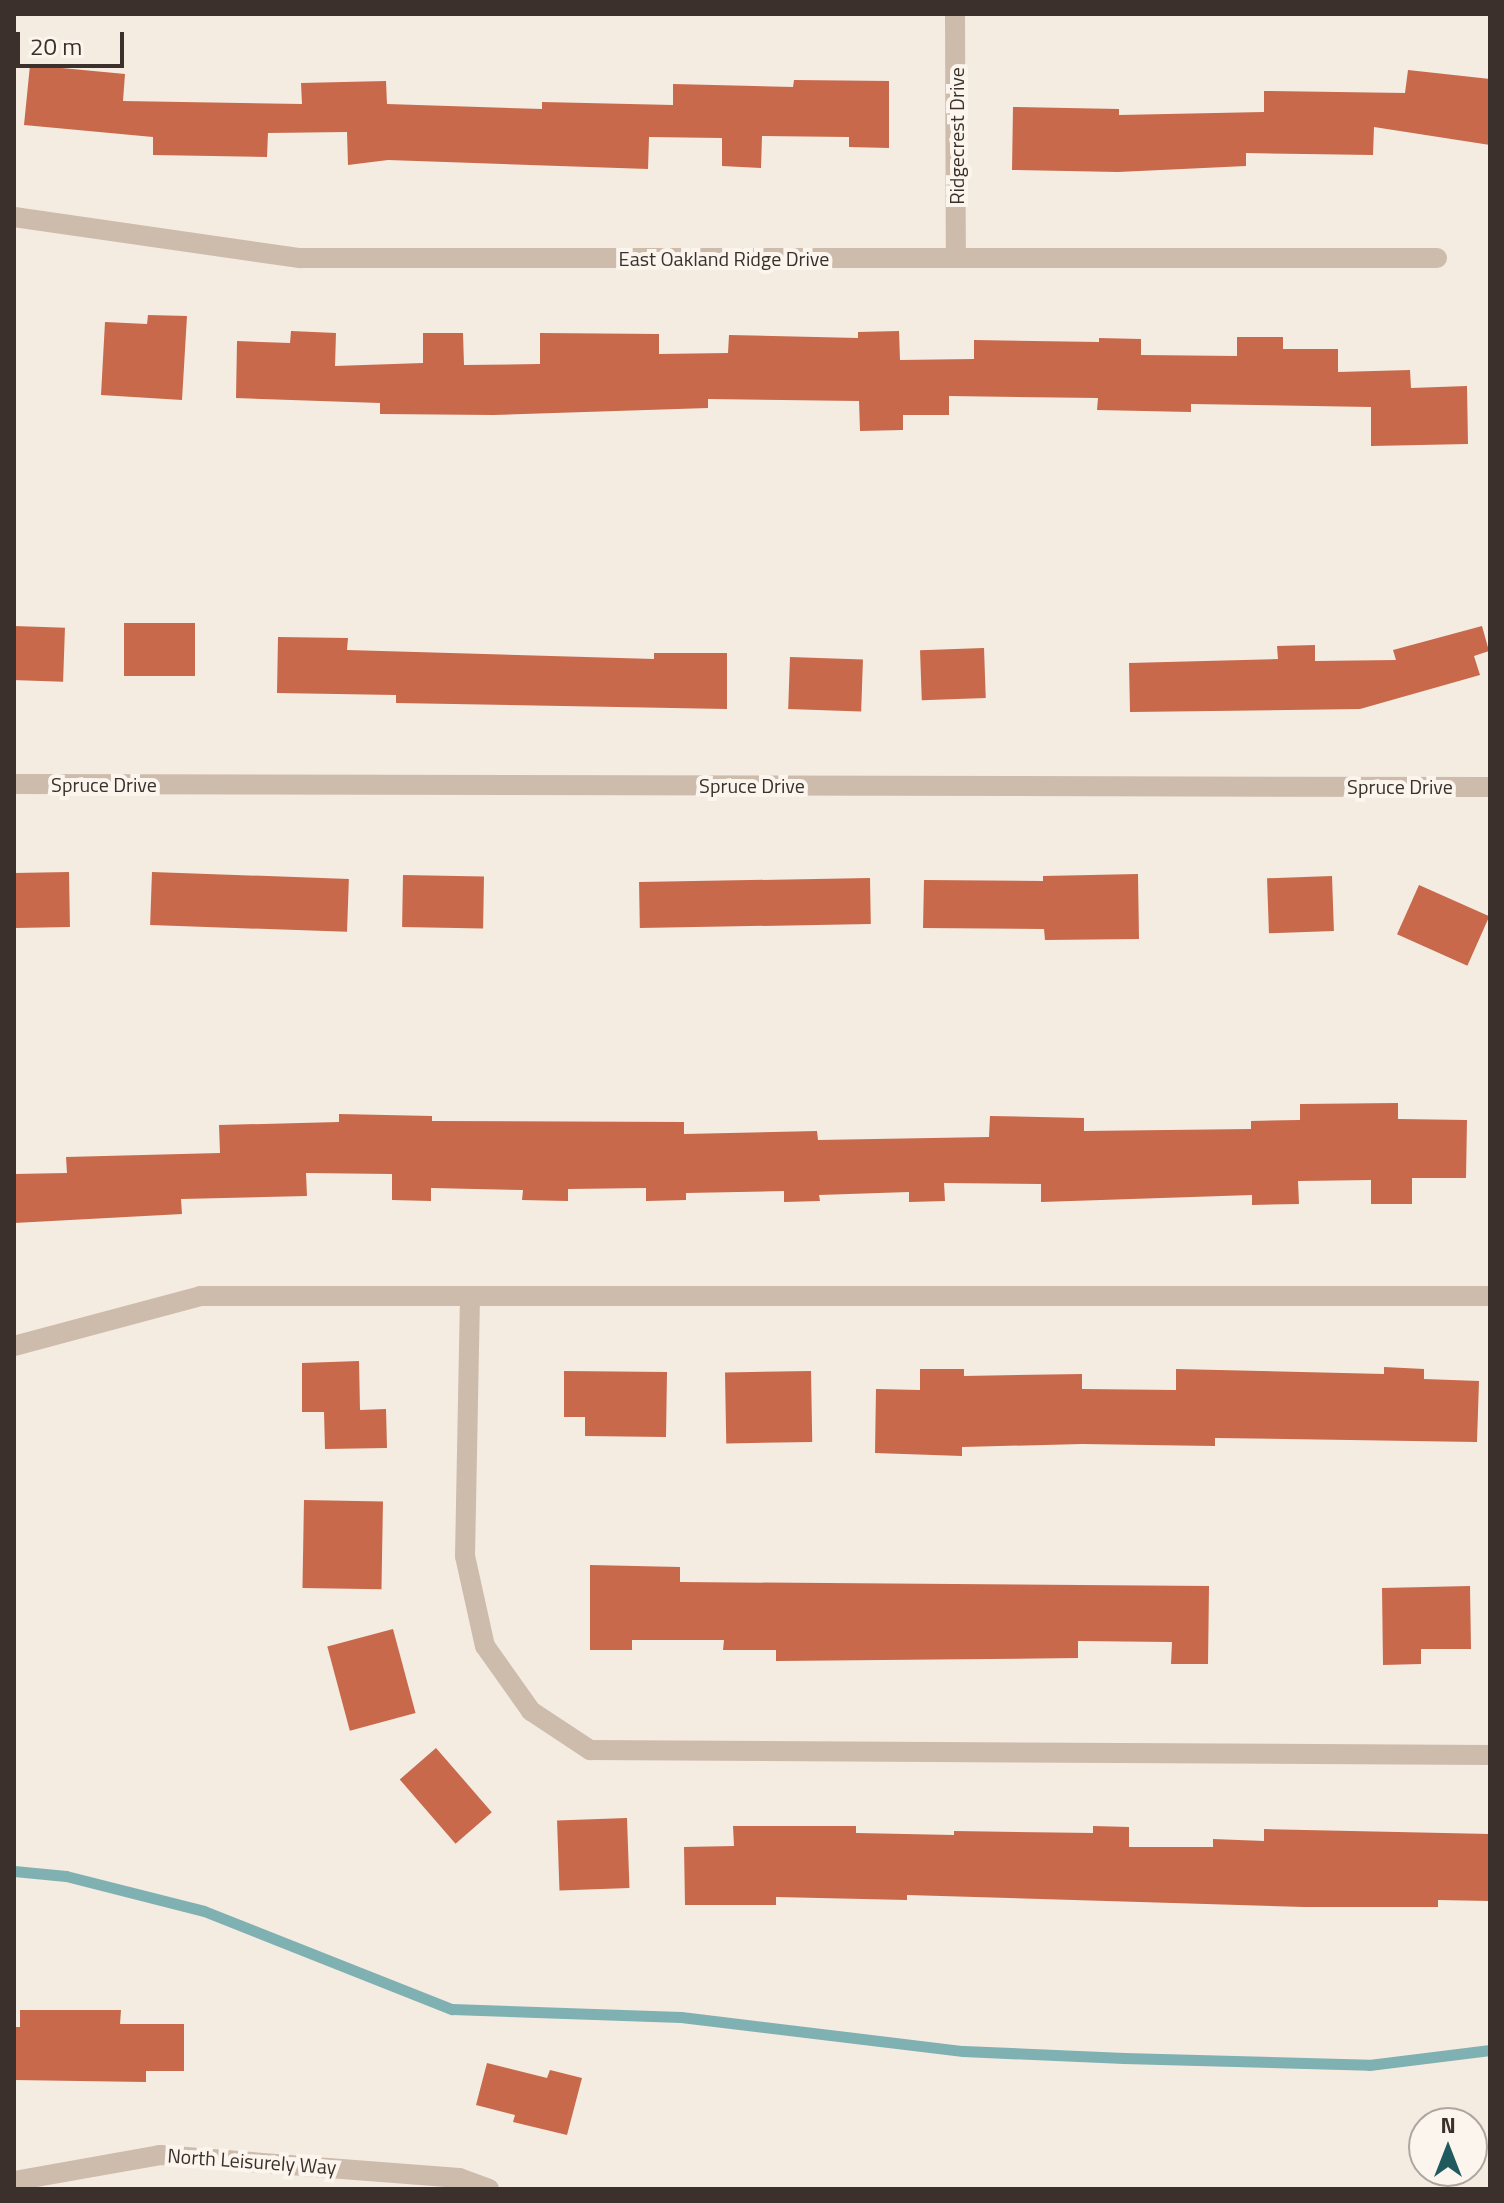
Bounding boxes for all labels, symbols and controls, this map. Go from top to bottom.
scale bar [20,16,128,66]
text: 20 m [30,28,82,64]
street label: Ridgecrest Drive [944,67,968,205]
street label: East Oakland Ridge Drive [619,246,829,270]
street label: Spruce Drive [51,772,157,796]
street label: Spruce Drive [699,773,805,797]
street label: Spruce Drive [1347,774,1453,798]
north arrow [1408,2107,1488,2187]
text: N [1440,2108,1456,2142]
street label: North Leisurely Way [167,2143,337,2179]

